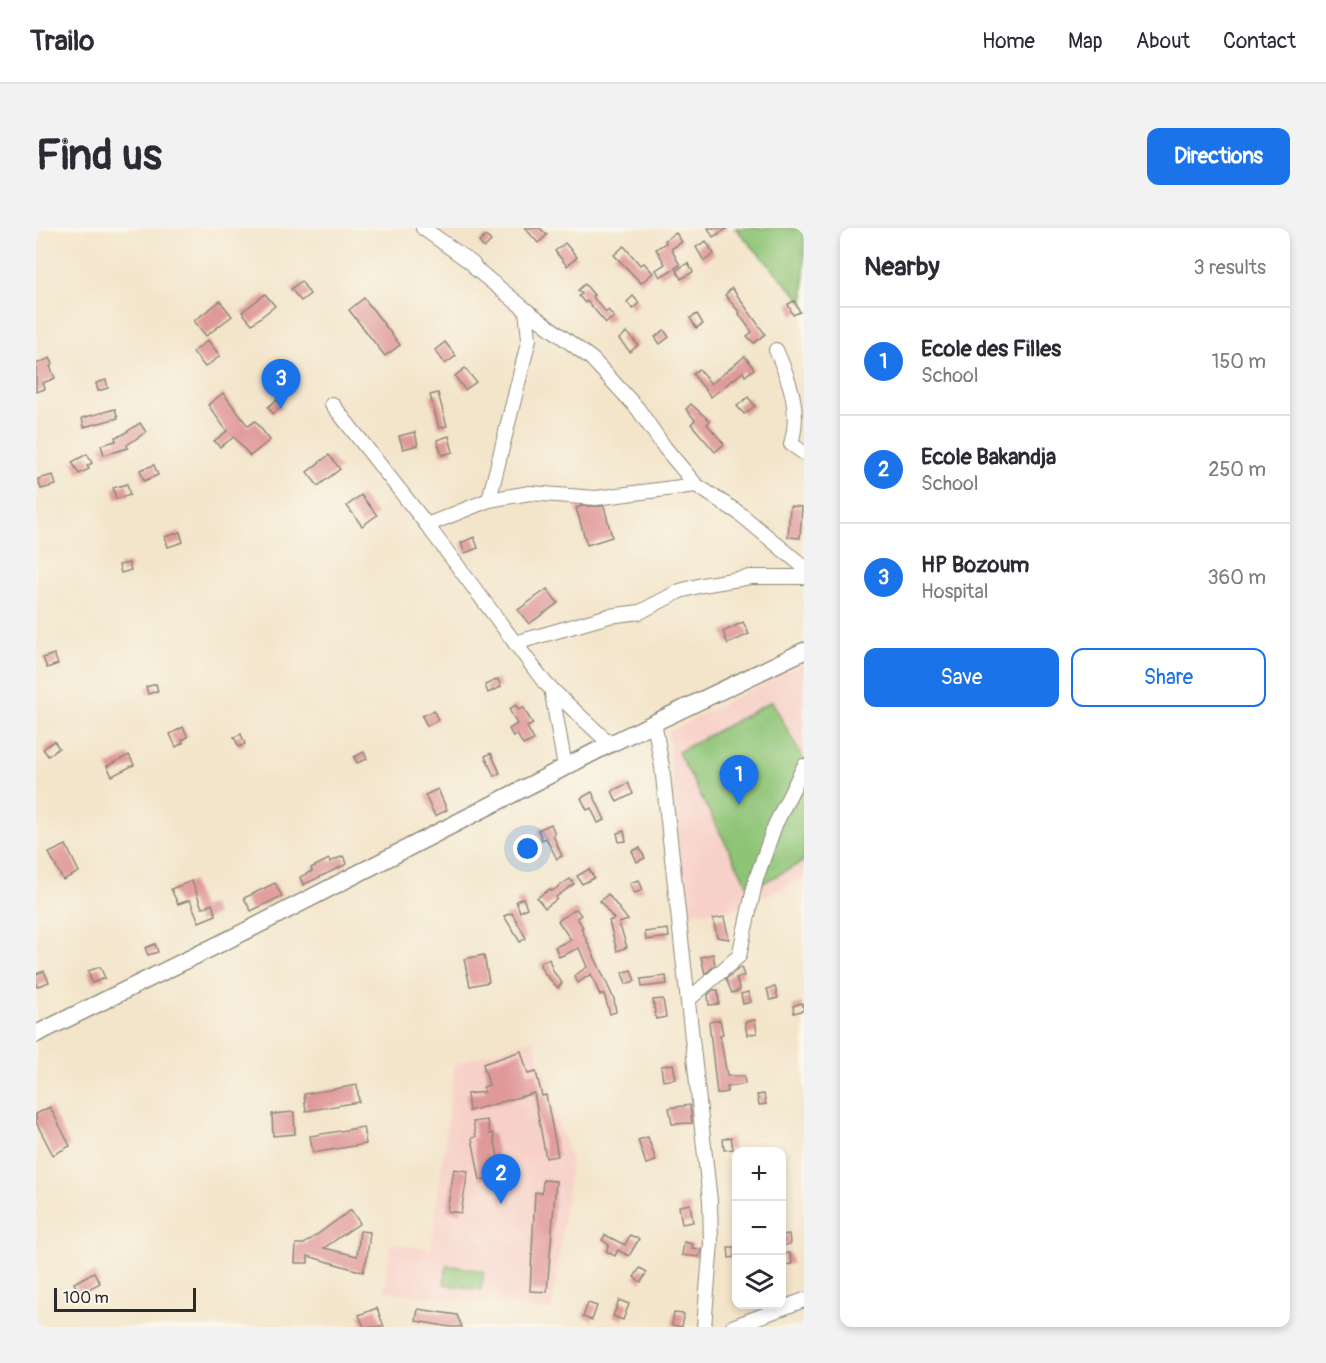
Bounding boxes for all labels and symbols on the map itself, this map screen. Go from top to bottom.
pin: 3 [262,360,300,409]
pin: 1 [720,756,758,805]
your location [513,834,542,863]
pin: 2 [482,1154,520,1204]
scale bar [54,1285,196,1312]

